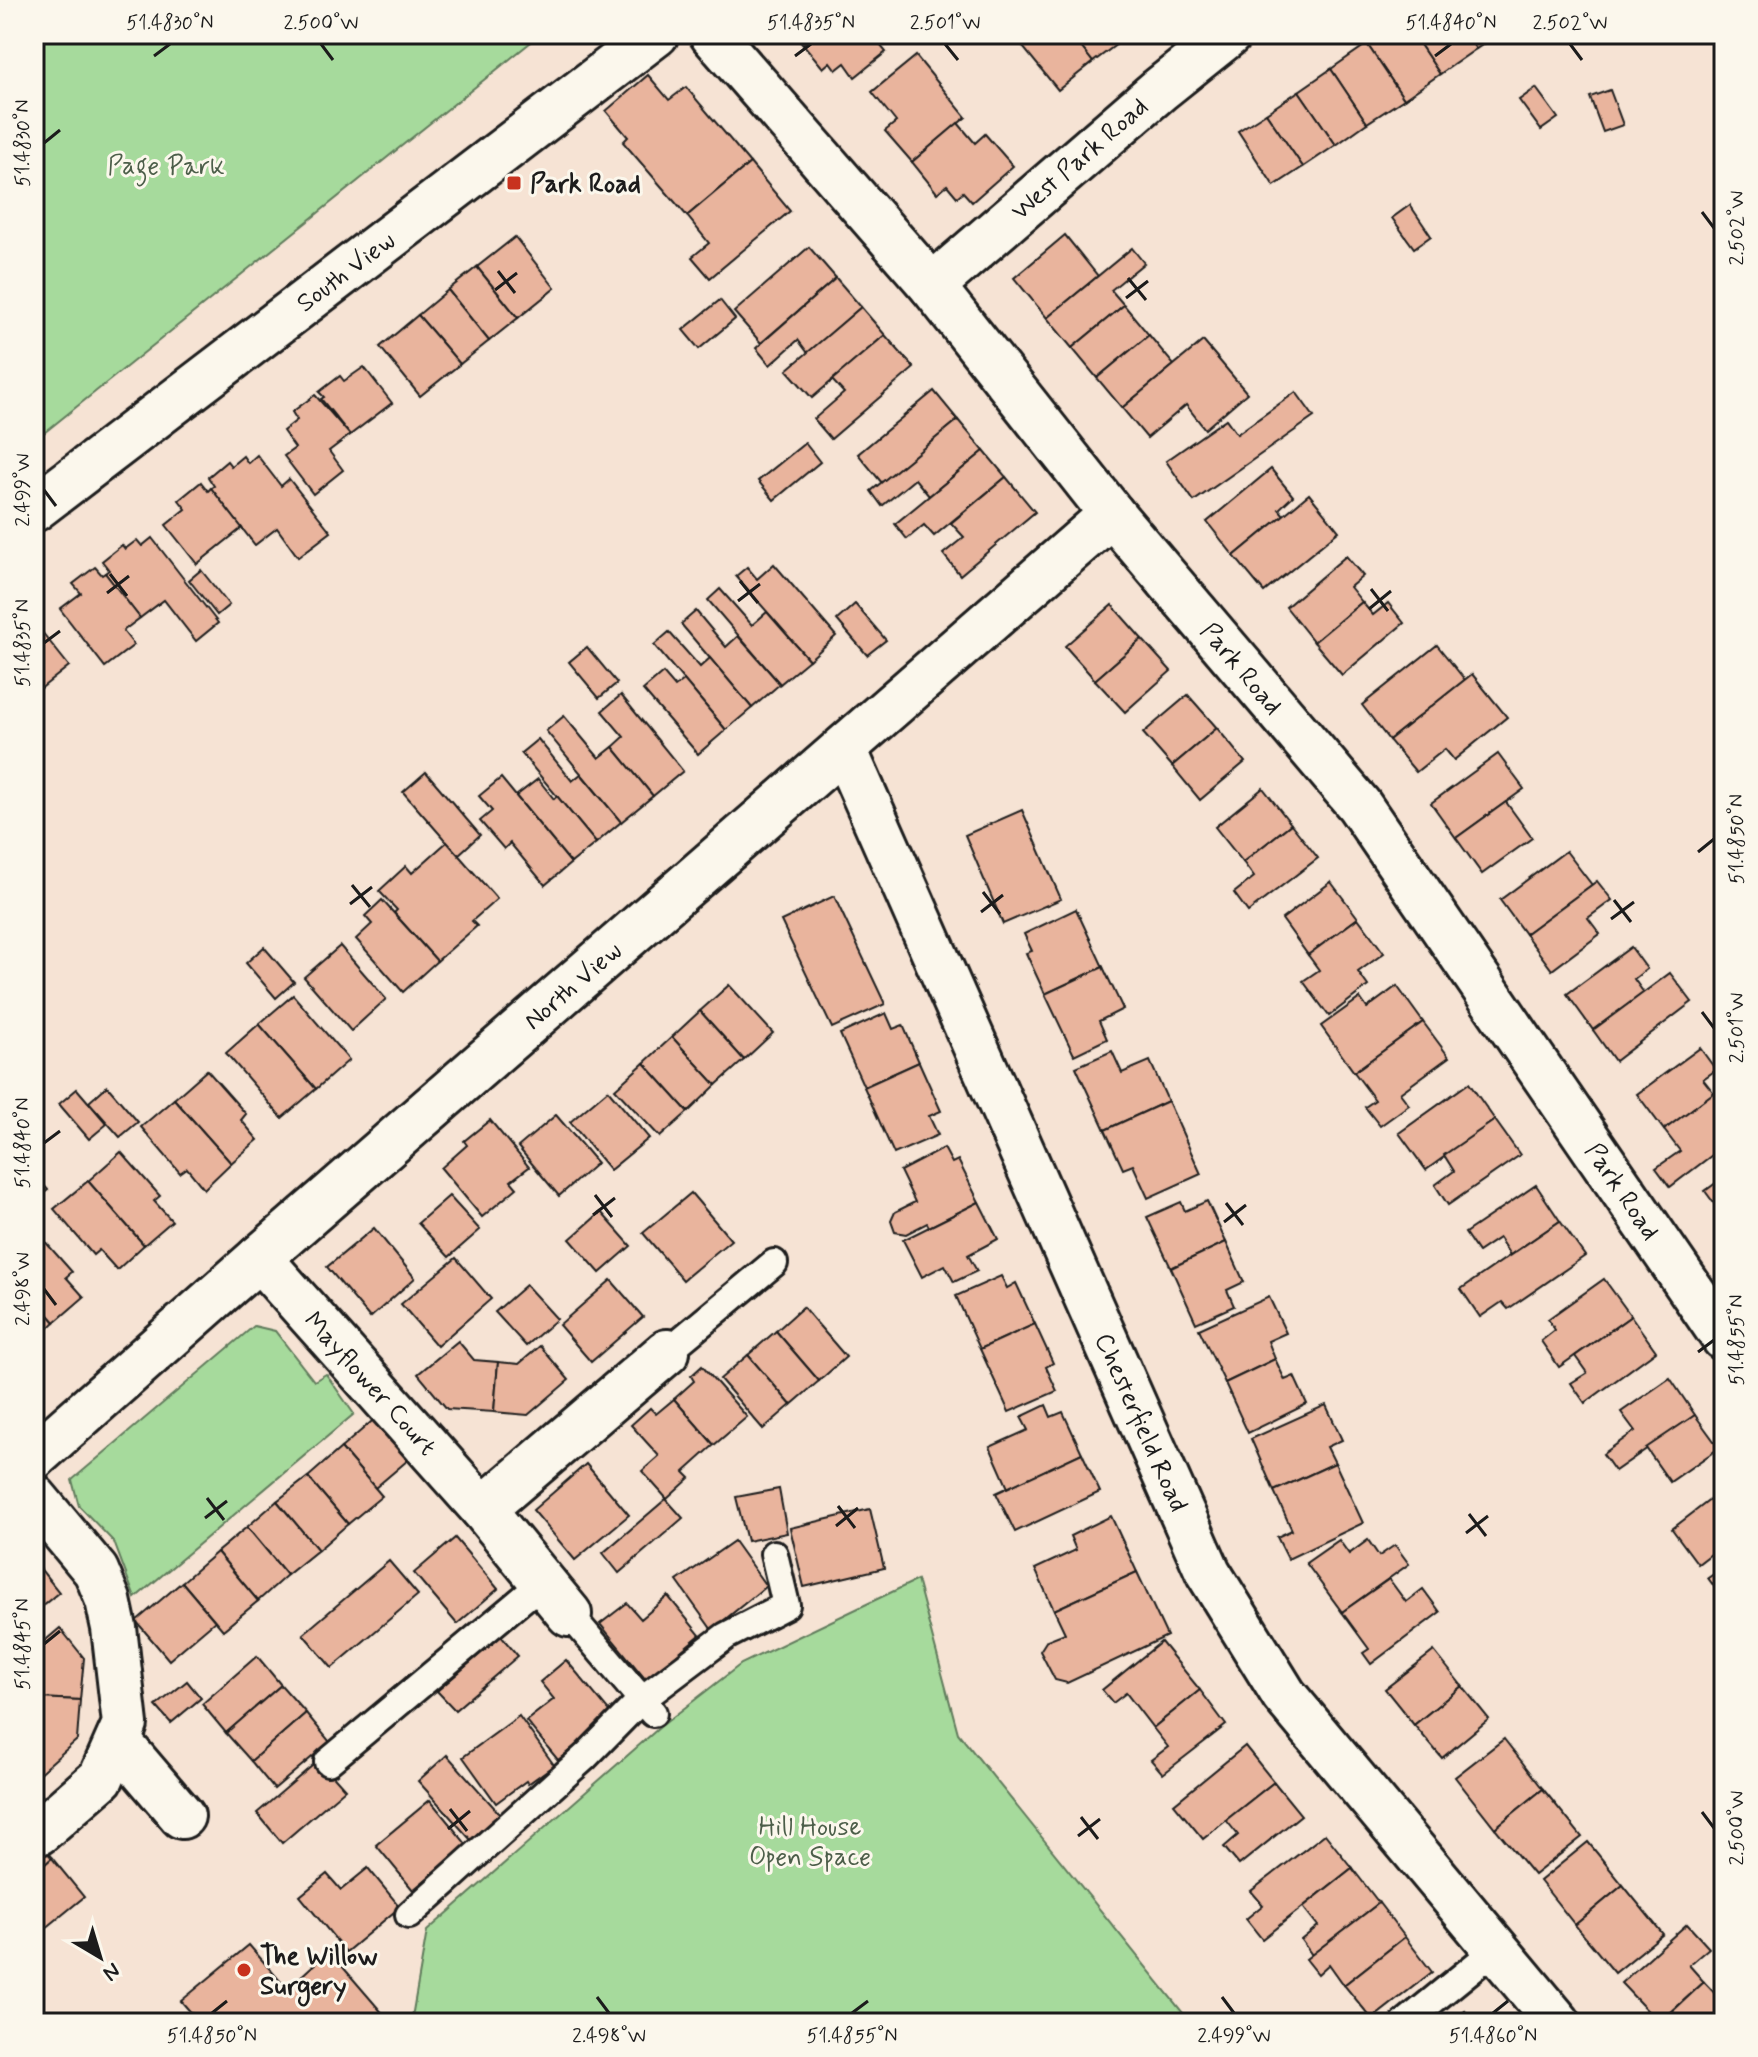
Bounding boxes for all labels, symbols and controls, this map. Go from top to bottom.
text: 51.4830°N [126,10,214,37]
text: 2.500°W [284,10,358,37]
text: 51.4835°N [767,10,855,37]
text: 2.501°W [910,10,980,37]
text: 51.4840°N [1406,10,1496,37]
text: 2.502°W [1533,10,1607,37]
street label: West Park Road [1005,91,1156,228]
text: 51.4830°N [10,99,37,187]
park label: Page Park [107,150,225,187]
place label: Park Road [530,168,641,202]
marker: Park Road [505,174,523,192]
text: 2.502°W [1724,191,1751,265]
street label: South View [290,224,402,321]
text: 2.499°W [10,453,37,527]
text: 51.4835°N [10,599,37,687]
street label: Park Road [1192,616,1289,723]
text: 51.4850°N [1724,794,1751,884]
street label: North View [517,935,629,1038]
text: 2.501°W [1724,993,1751,1063]
text: 51.4840°N [10,1098,37,1188]
street label: Park Road [1576,1137,1666,1248]
text: 2.498°W [10,1252,37,1326]
text: 51.4855°N [1724,1294,1751,1386]
street label: Mayflower Court [296,1305,443,1464]
street label: Chesterfield Road [1086,1328,1195,1518]
text: 51.4845°N [10,1598,37,1690]
text: 2.500°W [1724,1791,1751,1865]
park label: Hill House Open Space [749,1811,871,1875]
north arrow [60,1917,140,1997]
place label: The Willow Surgery [260,1940,378,2007]
text: N [97,1956,125,1987]
marker: The Willow Surgery [235,1961,253,1979]
text: 51.4850°N [167,2023,257,2050]
text: 2.498°W [572,2023,646,2050]
text: 51.4855°N [806,2023,898,2050]
text: 2.499°W [1197,2023,1271,2050]
text: 51.4860°N [1449,2023,1537,2050]

